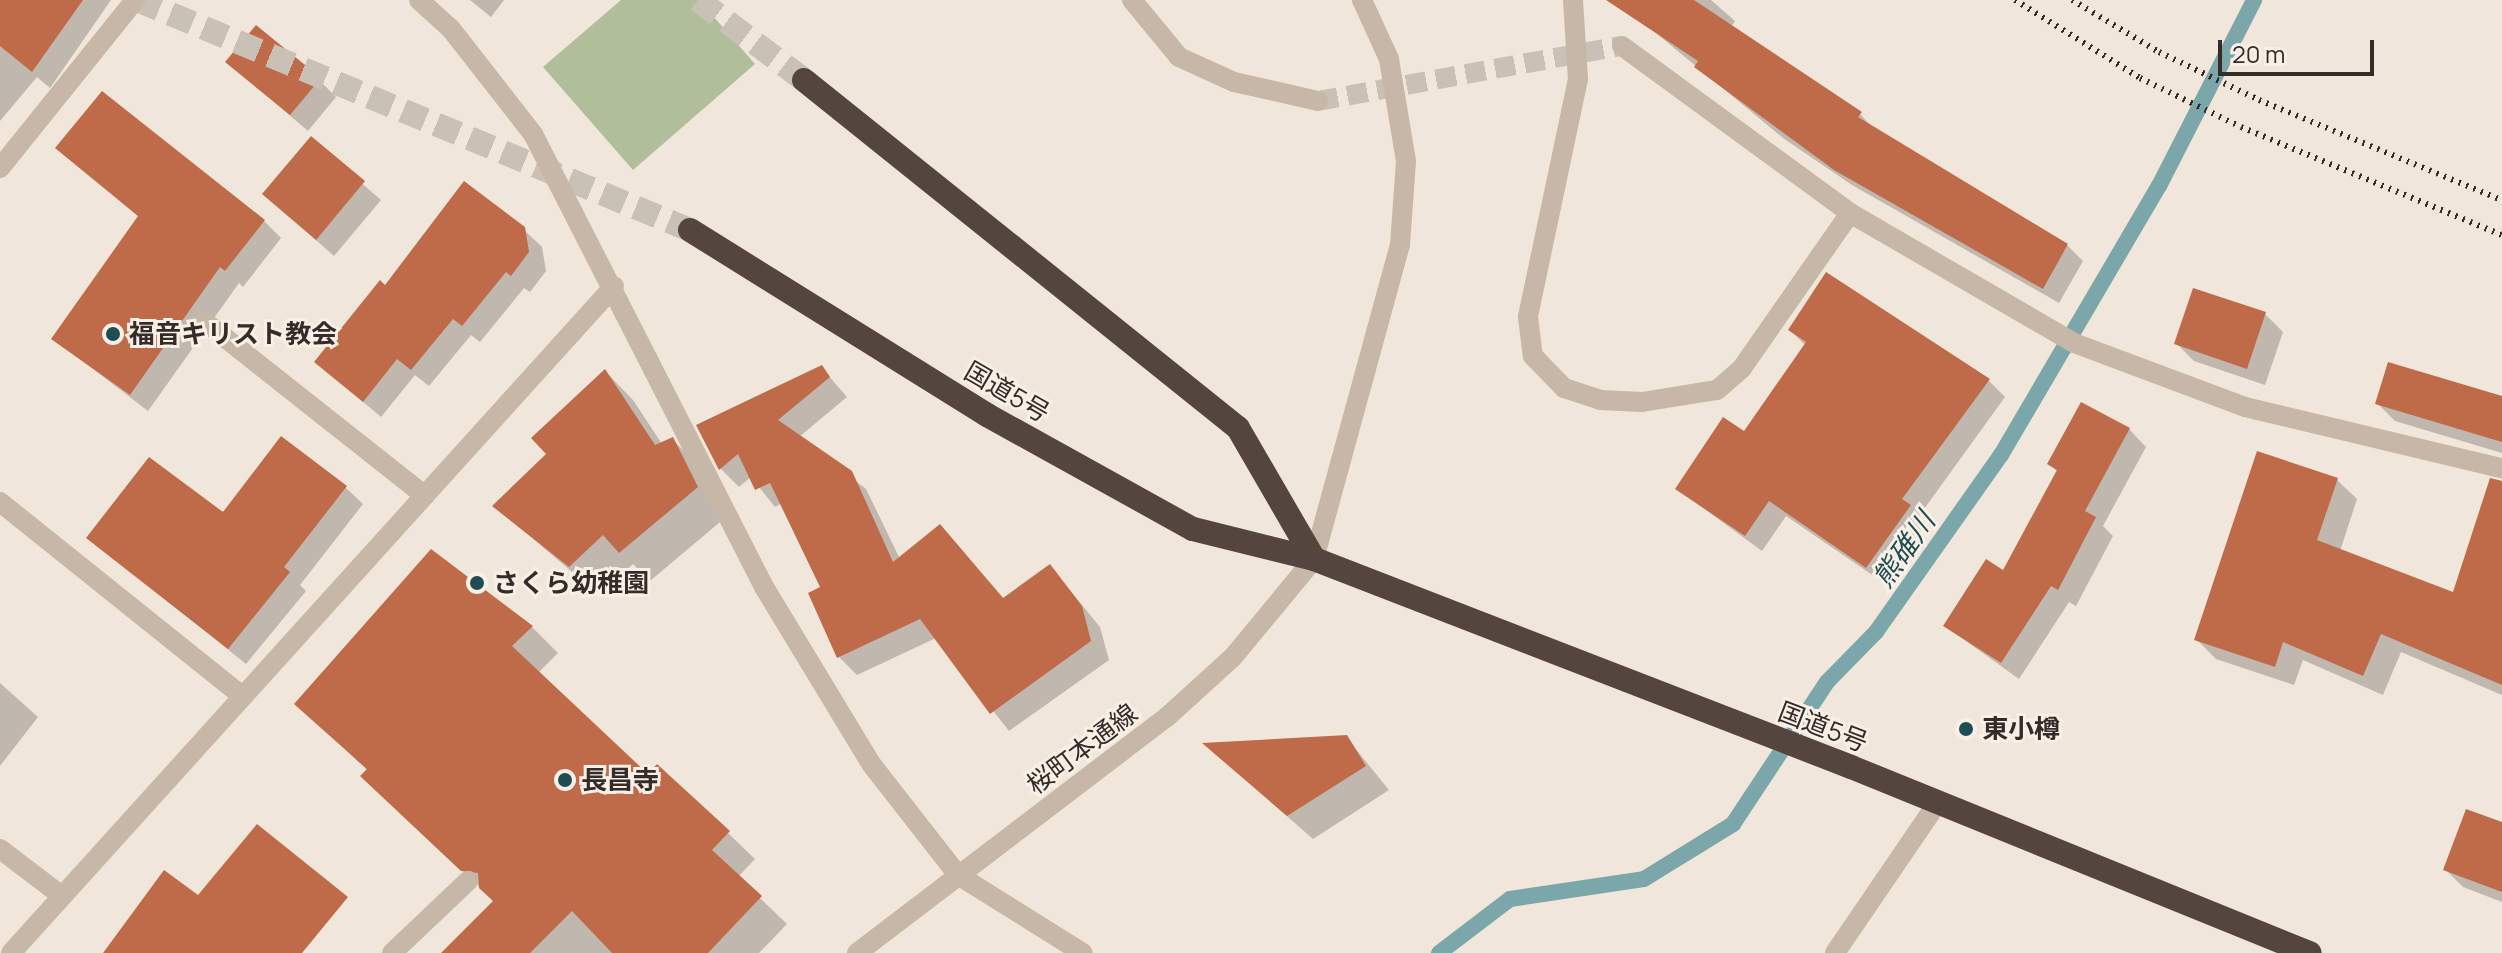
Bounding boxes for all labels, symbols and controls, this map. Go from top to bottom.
scale bar [2222,24,2378,74]
text: 20 m [2232,37,2285,70]
place label: 福音キリスト教会 [129,318,337,350]
marker: 福音キリスト教会 [104,325,122,343]
street label: 国道5号 [959,355,1055,429]
water label: 熊碓川 [1865,505,1941,593]
place label: さくら幼稚園 [493,567,649,599]
marker: さくら幼稚園 [468,574,486,592]
street label: 国道5号 [1774,696,1872,758]
street label: 桜町本通線 [1021,697,1143,801]
place label: 東小樽 [1982,713,2060,745]
marker: 東小樽 [1957,720,1975,738]
place label: 長昌寺 [581,764,659,796]
marker: 長昌寺 [556,771,574,789]

